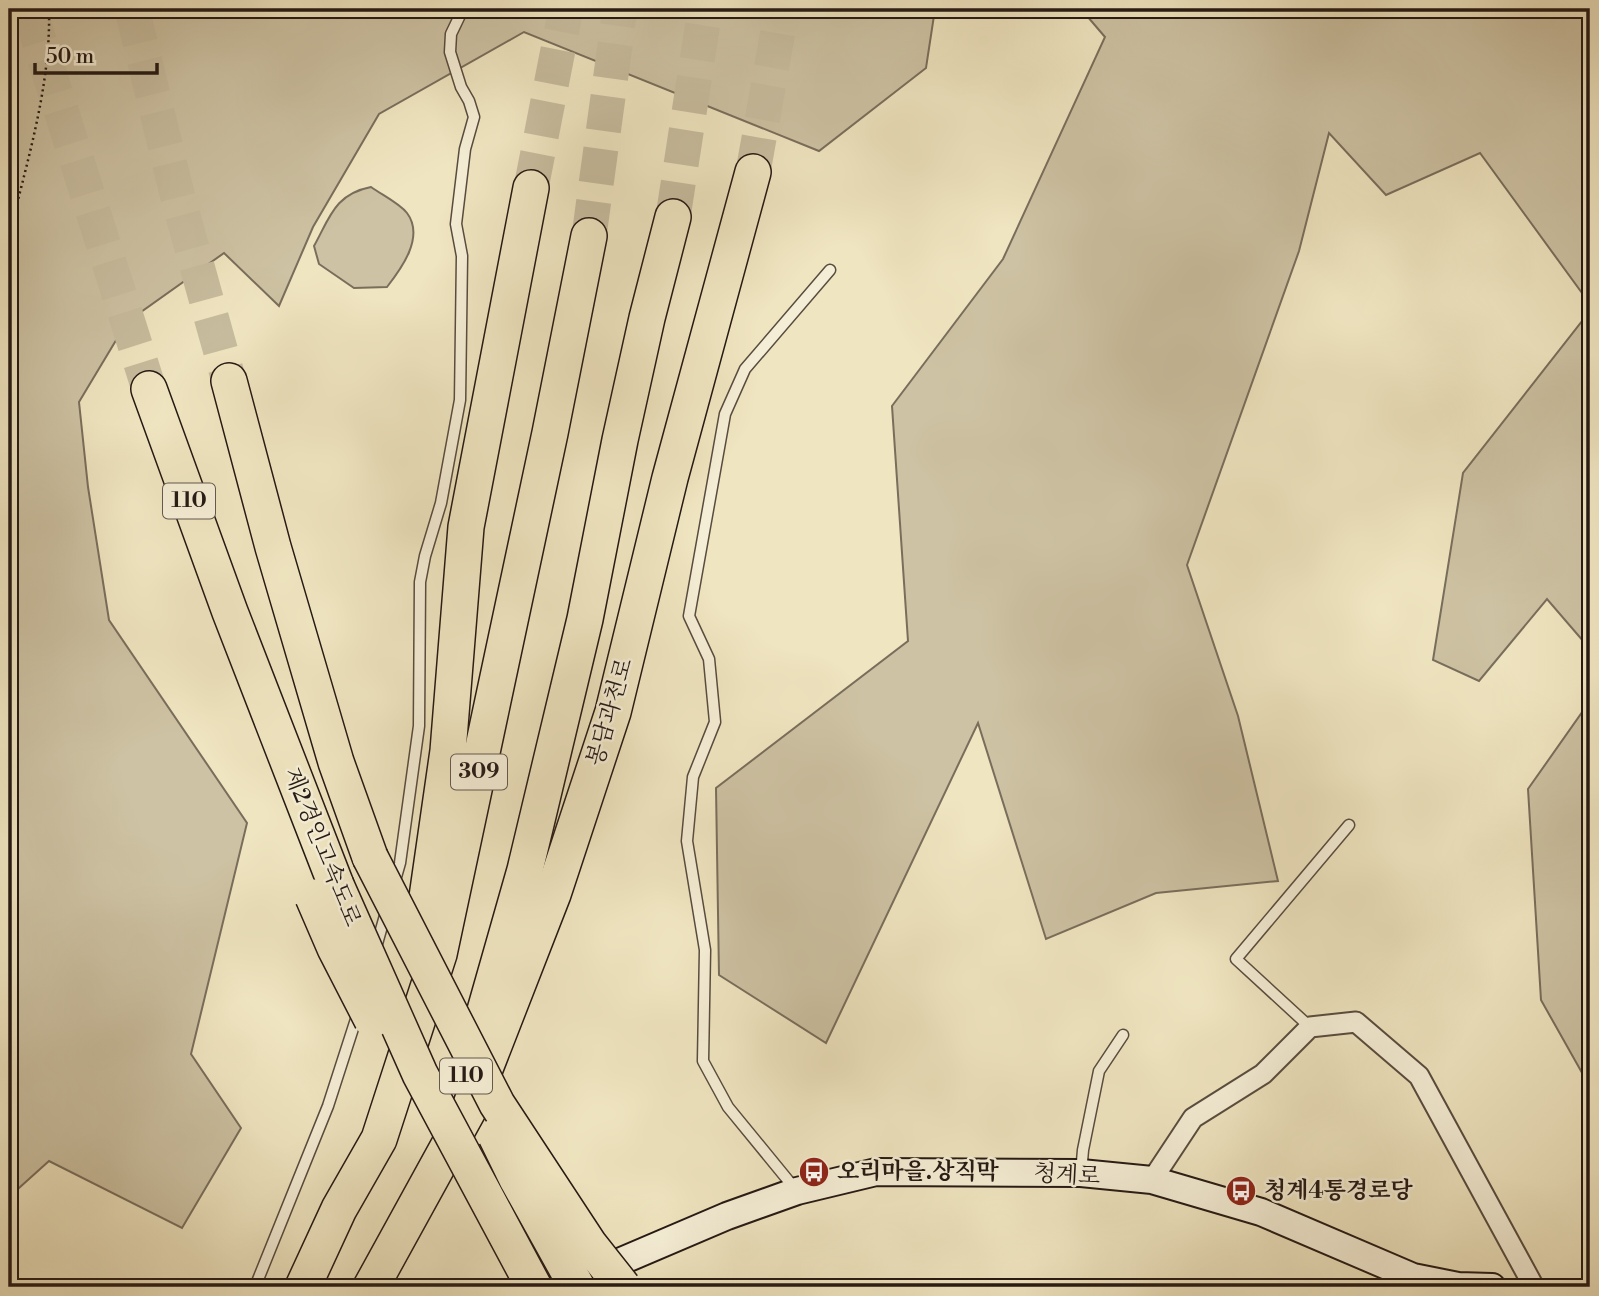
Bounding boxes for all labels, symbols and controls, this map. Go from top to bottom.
scale bar [35,32,158,76]
text: 50 m [46,44,94,70]
road number: 110 [163,484,215,518]
street label: 봉담과천로 [581,655,639,769]
road number: 309 [451,754,507,790]
street label: 제2경인고속도로 [277,764,367,930]
road number: 110 [440,1058,492,1094]
bus stop icon: 오리마을.상직막 [797,1155,831,1189]
place label: 오리마을.상직막 [837,1158,1000,1186]
street label: 청계로 [1033,1159,1101,1191]
bus stop icon: 청계4통경로당 [1224,1174,1258,1208]
place label: 청계4통경로당 [1264,1177,1414,1205]

